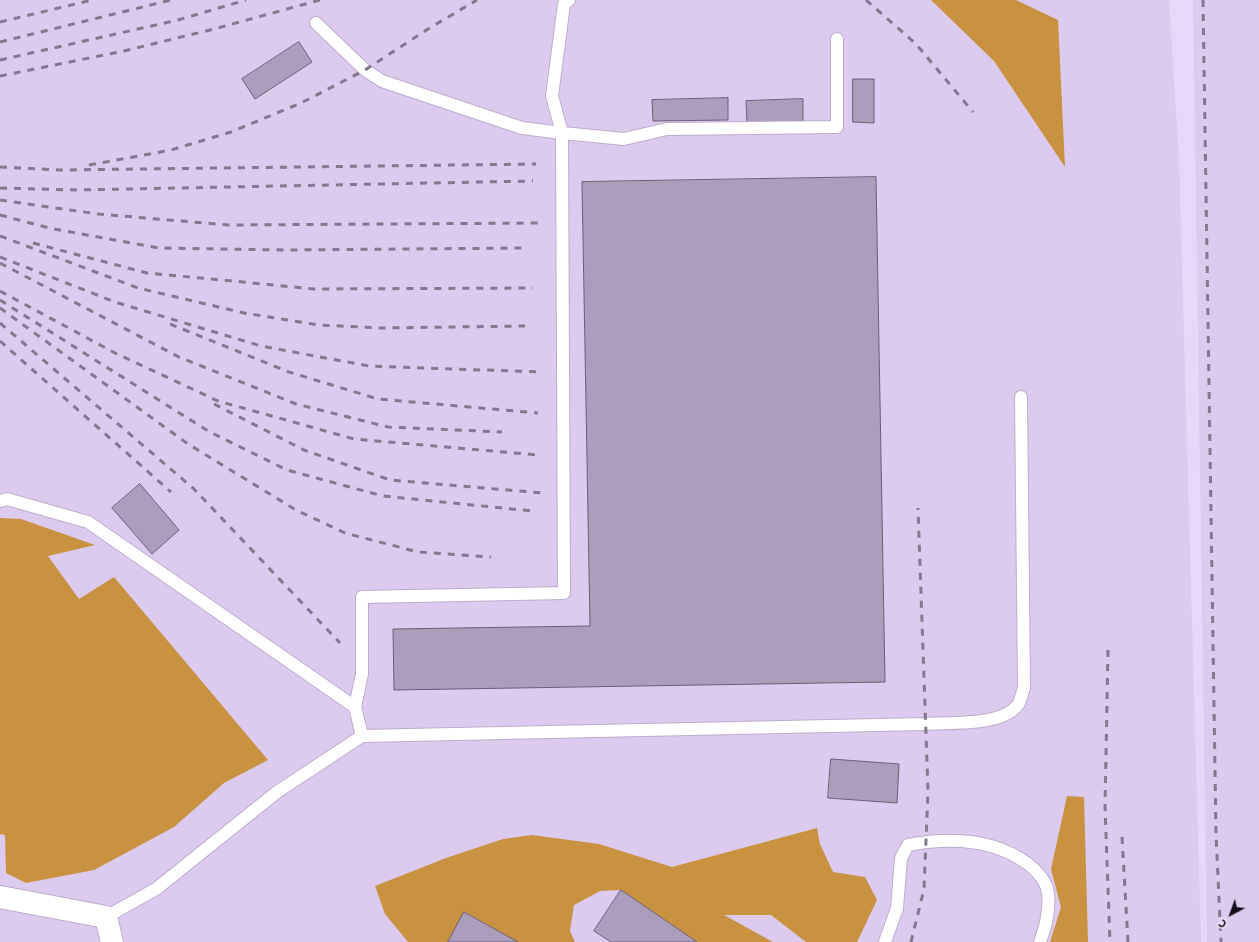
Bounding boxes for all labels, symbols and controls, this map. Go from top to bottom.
north arrow [1211,894,1251,934]
text: С [1215,916,1230,931]

